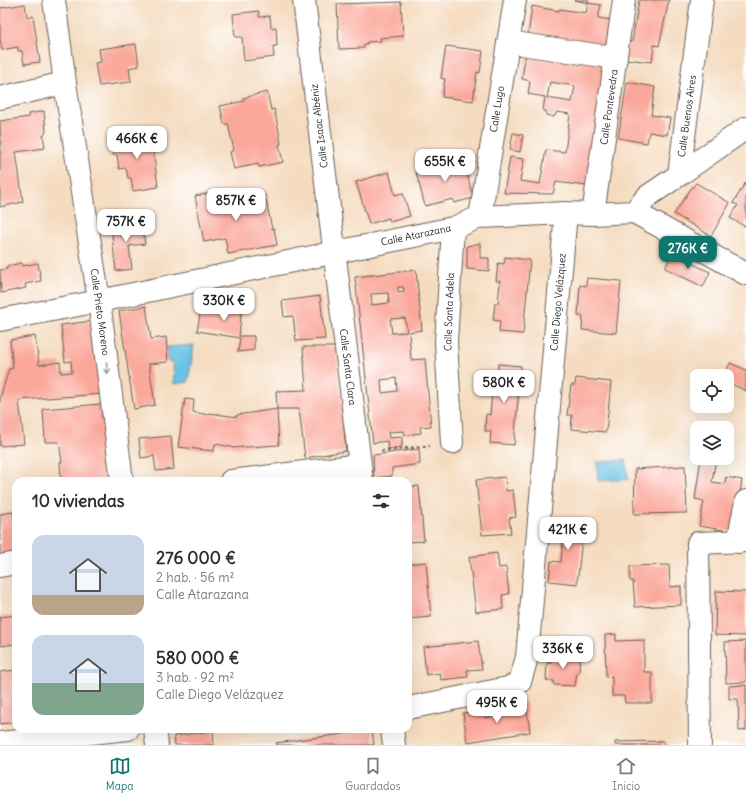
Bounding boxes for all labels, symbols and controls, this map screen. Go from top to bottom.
street label: Calle Pontevedra [597,68,621,146]
street label: Calle Buenos Aires [675,74,699,158]
street label: Calle Isaac Albéniz [307,83,331,169]
street label: Calle Lugo [487,85,507,133]
pin: 466K € [104,126,170,160]
text: 466K € [116,130,158,147]
pin: 655K € [412,149,478,183]
text: 655K € [424,153,466,170]
pin: 857K € [203,188,269,222]
text: 857K € [216,192,256,209]
pin: 757K € [93,209,159,243]
text: 757K € [106,213,146,230]
street label: Calle Atarazana [380,221,453,249]
pin: 276K € [655,236,721,270]
text: 276K € [668,240,708,257]
street label: Calle Diego Velázquez [547,252,569,351]
street label: Calle Prieto Moreno [87,268,113,357]
street label: Calle Santa Adela [441,272,457,351]
pin: 330K € [191,288,257,322]
text: 330K € [203,292,245,309]
street label: Calle Santa Clara [337,328,359,406]
one-way arrow [103,361,111,374]
map controls [690,369,734,465]
button: locate [690,369,734,413]
pin: 580K € [471,370,537,404]
text: 580K € [482,374,526,391]
button: layers [690,421,734,465]
text: 10 viviendas [32,490,125,512]
icon: filters [370,490,392,512]
pin: 421K € [535,517,601,551]
text: 421K € [548,521,588,538]
text: 276 000 € [156,547,236,569]
icon: home [64,551,112,599]
text: 2 hab. · 56 m² [156,569,234,586]
text: Calle Atarazana [156,586,249,603]
pin: 336K € [530,636,596,670]
text: 336K € [542,640,584,657]
text: 580 000 € [156,647,239,669]
icon: home [64,651,112,699]
text: 3 hab. · 92 m² [156,669,234,686]
text: Calle Diego Velázquez [156,686,284,703]
pin: 495K € [464,690,530,724]
text: 495K € [476,694,518,711]
tab: Mapa [106,755,134,793]
tab: Guardados [345,755,401,793]
tab: Inicio [612,755,640,793]

